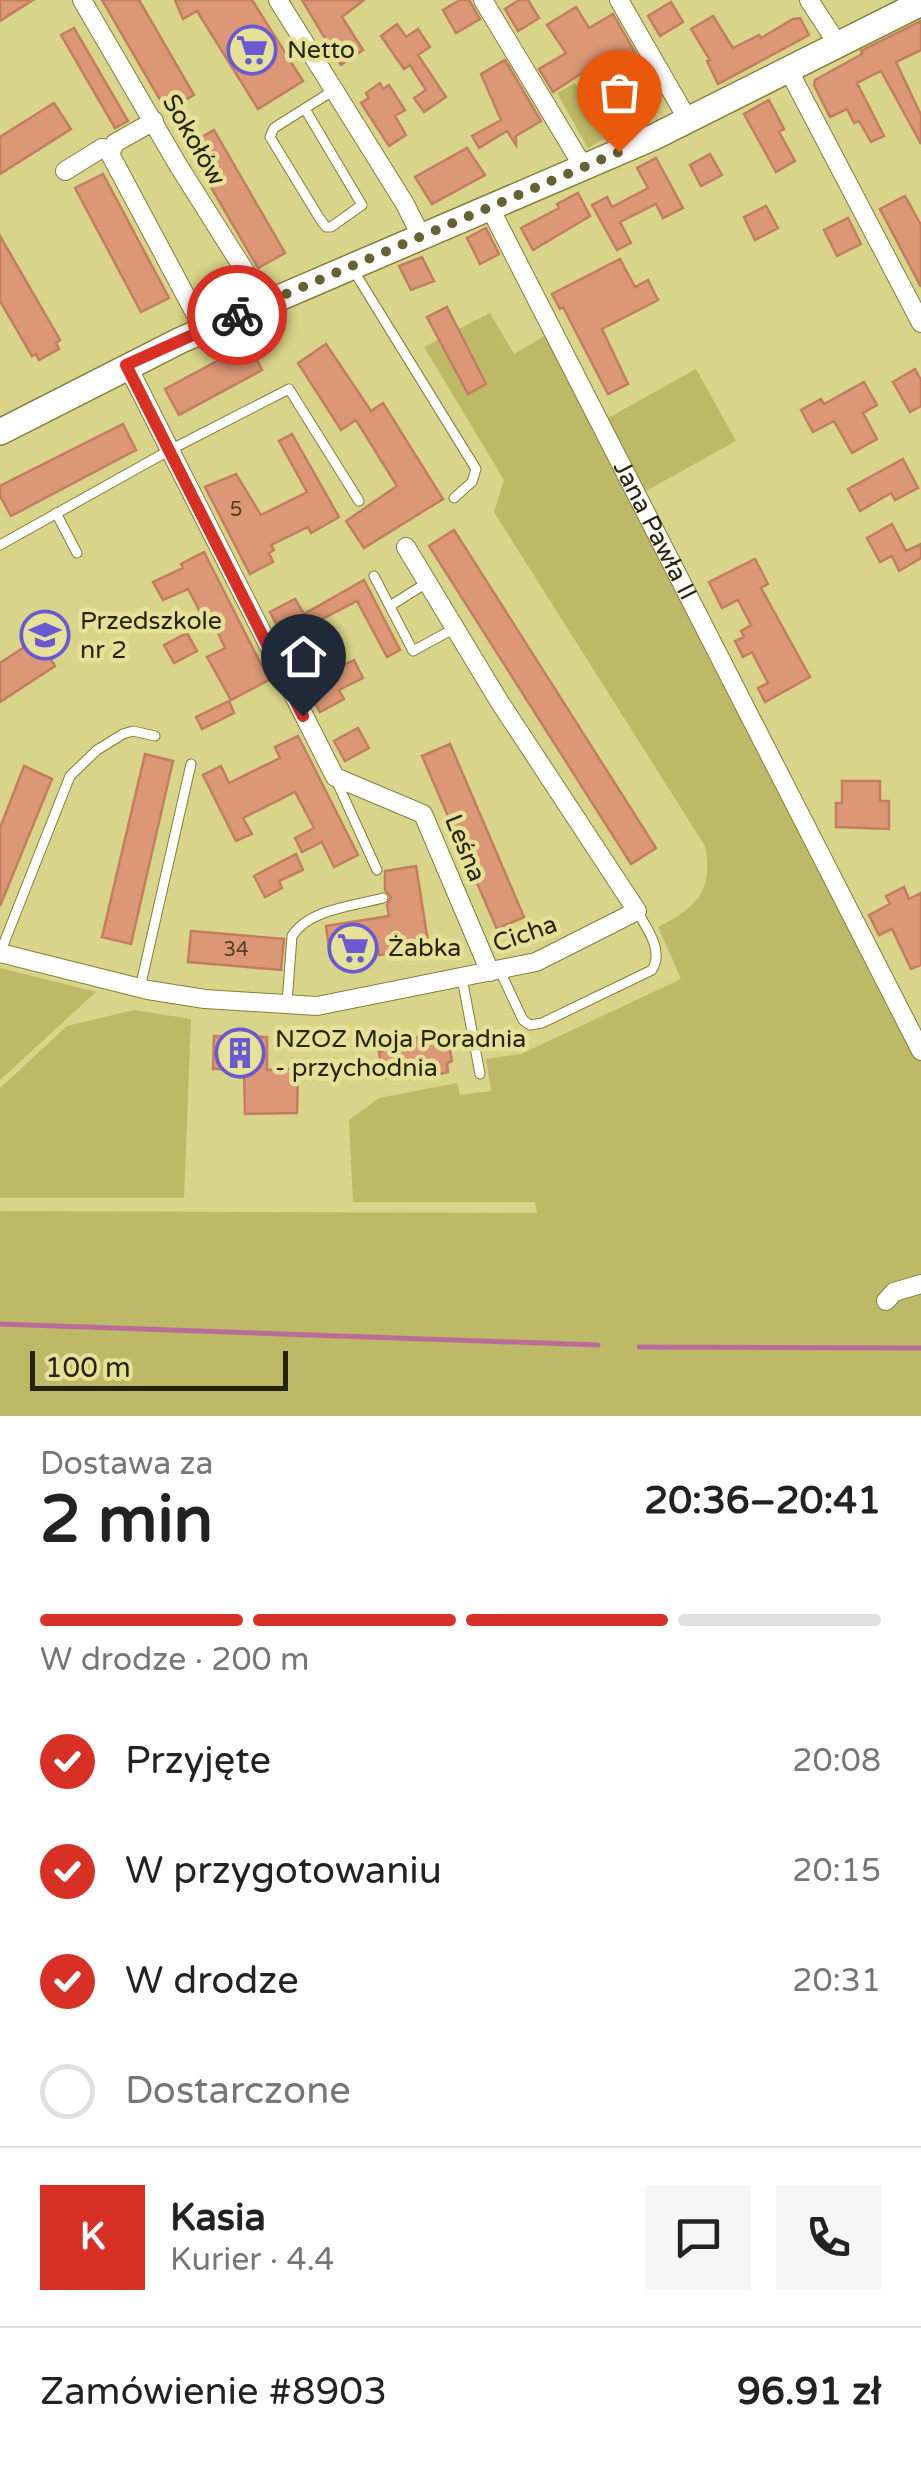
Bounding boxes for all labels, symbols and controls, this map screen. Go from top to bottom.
supermarket icon: Netto [226,24,278,76]
place label: Netto [287,35,355,65]
pin [577,50,662,153]
icon: bag [592,65,647,120]
street label: Sokołów [156,89,232,191]
courier [187,265,287,365]
icon: bike [210,288,265,343]
street label: Jana Pawła II [607,456,703,605]
house number: 5 [230,498,242,522]
place label: Przedszkole nr 2 [80,606,222,665]
school or university icon: Przedszkole nr 2 [19,609,71,661]
pin [261,614,346,717]
icon: home [276,629,331,684]
street label: Leśna [438,810,492,886]
street label: Cicha [489,909,561,959]
supermarket icon: Żabka [327,922,379,974]
place label: Żabka [388,933,461,963]
house number: 34 [223,938,249,962]
place label: NZOZ Moja Poradnia - przychodnia [275,1024,526,1083]
building icon: NZOZ Moja Poradnia - przychodnia [214,1027,266,1079]
scale bar [30,1346,288,1390]
text: 100 m [45,1351,131,1385]
text: Dostawa za [40,1445,213,1483]
text: 20:36–20:41 [644,1478,881,1524]
text: 2 min [40,1481,213,1560]
text: W drodze · 200 m [40,1641,309,1679]
icon: check [40,1734,95,1789]
text: Przyjęte [125,1738,271,1784]
text: 20:08 [792,1742,881,1780]
icon: check [40,1844,95,1899]
text: W przygotowaniu [125,1848,442,1894]
text: 20:15 [792,1852,881,1890]
icon: check [40,1954,95,2009]
text: W drodze [125,1958,299,2004]
text: 20:31 [792,1962,881,2000]
text: Dostarczone [125,2068,351,2114]
button: chat [646,2185,751,2290]
button: phone [776,2185,881,2290]
text: Kasia [170,2195,266,2241]
text: K [80,2214,105,2260]
text: Kurier · 4.4 [170,2241,334,2279]
text: Zamówienie #8903 [40,2369,387,2415]
text: 96.91 zł [737,2369,881,2415]

